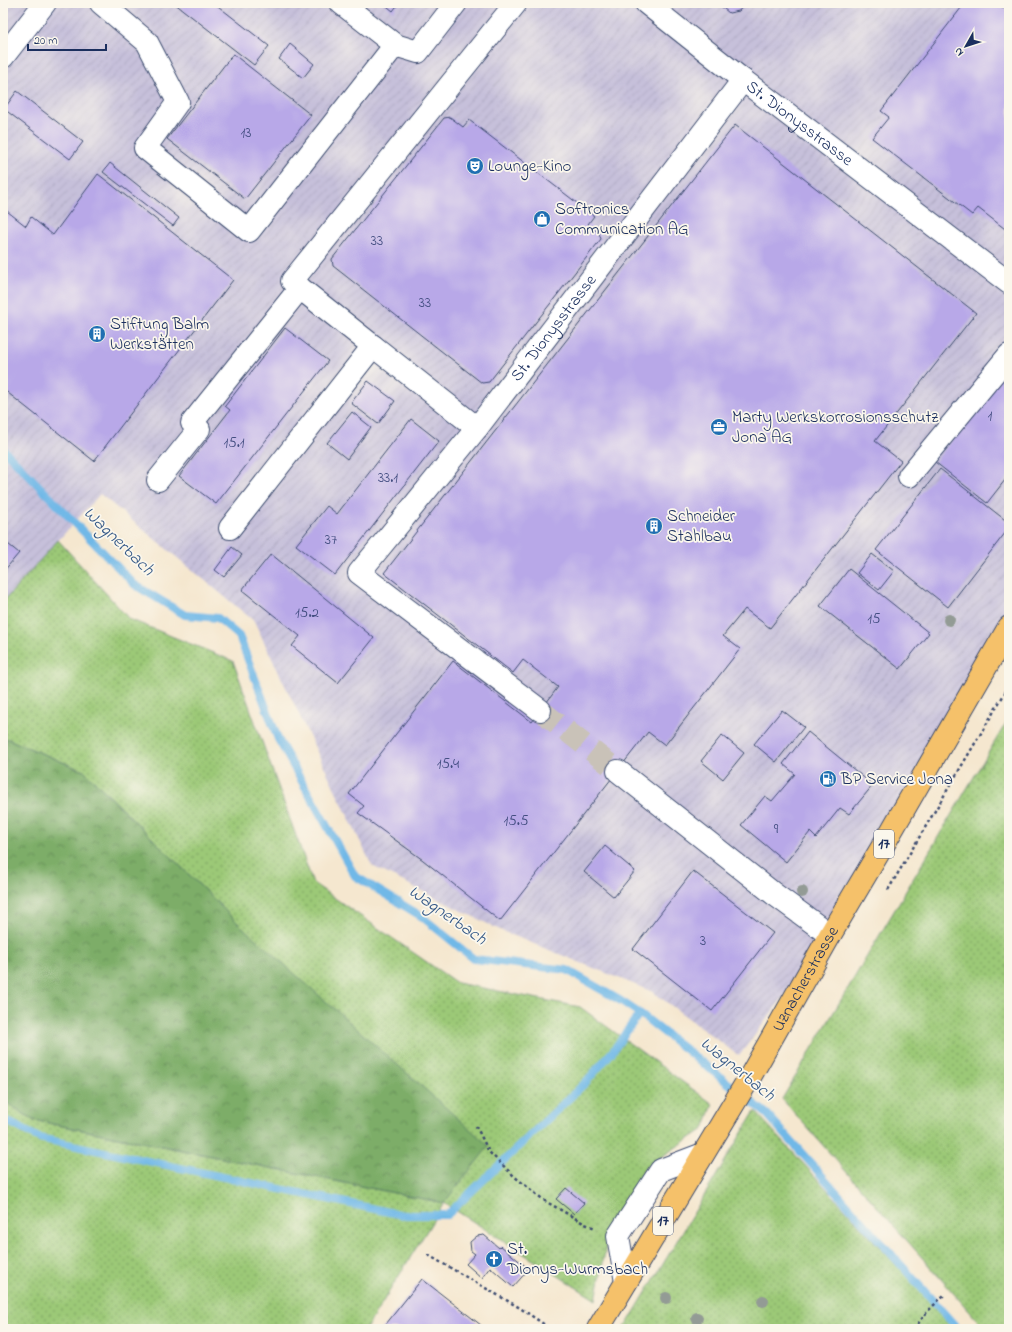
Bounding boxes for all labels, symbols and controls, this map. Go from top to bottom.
scale bar [28,26,106,52]
north arrow [946,26,986,66]
text: 20 m [34,32,57,50]
text: N [950,44,968,60]
street label: St. Dionysstrasse [741,74,859,172]
house number: 13 [241,122,251,144]
place label: Lounge-Kino [488,154,572,181]
theatre icon: Lounge-Kino [465,156,485,176]
place label: Softronics Communication AG [555,197,689,242]
shop icon: Softronics Communication AG [532,209,552,229]
house number: 33 [371,230,383,252]
street label: St. Dionysstrasse [504,269,603,387]
house number: 33 [419,292,431,314]
place label: Stiftung Balm Werkstätten [110,312,209,357]
building icon: Stiftung Balm Werkstätten [87,324,107,344]
place label: Marty Werkskorrosionsschutz Jona AG [732,405,939,450]
house number: 1 [988,405,993,427]
office icon: Marty Werkskorrosionsschutz Jona AG [709,417,729,437]
house number: 15.1 [223,432,245,454]
house number: 33.1 [378,467,398,489]
water label: Wagnerbach [77,501,160,583]
place label: Schneider Stahlbau [667,504,736,549]
building icon: Schneider Stahlbau [644,516,664,536]
house number: 37 [325,529,337,551]
house number: 15.2 [295,602,319,624]
house number: 15 [867,608,881,630]
house number: 15.4 [437,753,459,775]
place label: BP Service Jona [840,767,953,792]
fuel station icon: BP Service Jona [818,769,838,789]
house number: 15.5 [504,810,529,832]
house number: 9 [774,818,779,840]
road number: 17 [874,830,894,858]
water label: Wagnerbach [403,880,492,953]
street label: Uznacherstrasse [765,921,845,1036]
house number: 3 [700,930,706,952]
water label: Wagnerbach [694,1032,781,1109]
road number: 17 [653,1207,673,1235]
place label: St. Dionys-Wurmsbach [506,1237,648,1283]
church icon: St. Dionys-Wurmsbach [484,1249,504,1269]

